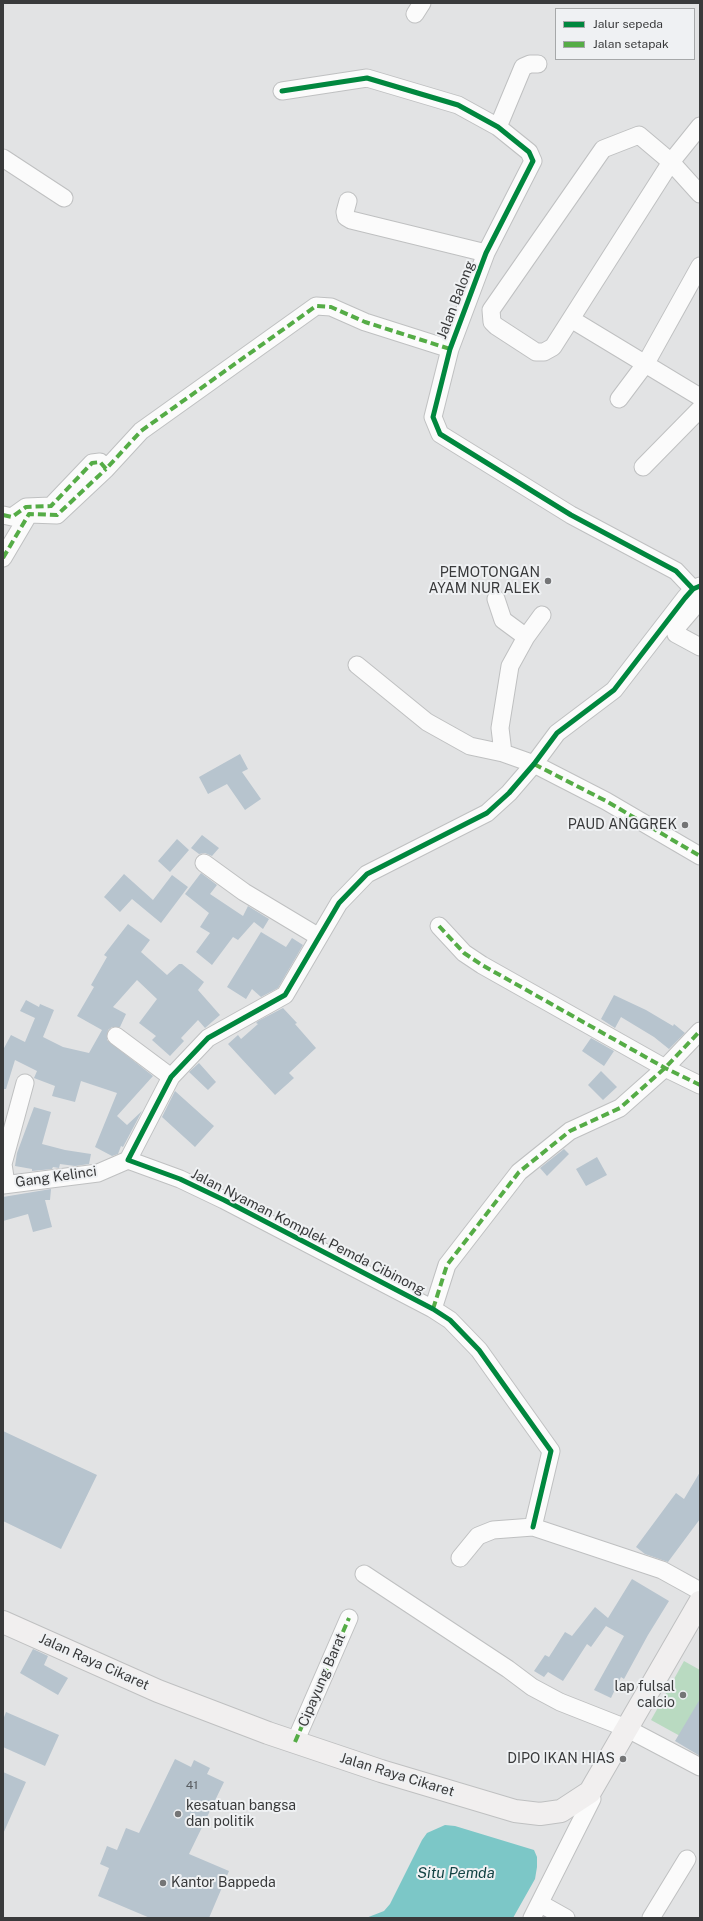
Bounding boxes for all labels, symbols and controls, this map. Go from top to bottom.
legend [555,8,695,60]
text: Jalur sepeda [593,17,663,31]
text: Jalan setapak [593,37,669,51]
street label: Jalan Balong [433,259,479,341]
place label: PEMOTONGAN AYAM NUR ALEK [428,565,540,598]
marker: PEMOTONGAN AYAM NUR ALEK [543,576,553,586]
place label: PAUD ANGGREK [568,817,677,833]
marker: PAUD ANGGREK [680,820,690,830]
street label: Gang Kelinci [14,1163,98,1191]
street label: Jalan Nyaman Komplek Pemda Cibinong [188,1165,428,1299]
street label: Jalan Raya Cikaret [36,1630,152,1694]
street label: Cipayung Barat [295,1631,349,1729]
place label: lap fulsal calcio [614,1679,675,1712]
marker: lap fulsal calcio [678,1690,688,1700]
street label: Jalan Raya Cikaret [338,1750,456,1800]
place label: DIPO IKAN HIAS [507,1751,615,1767]
marker: DIPO IKAN HIAS [618,1754,628,1764]
house number: 41 [186,1778,198,1792]
place label: kesatuan bangsa dan politik [186,1798,296,1830]
marker: kesatuan bangsa dan politik [173,1809,183,1819]
water label: Situ Pemda [417,1864,495,1882]
place label: Kantor Bappeda [171,1875,276,1891]
marker: Kantor Bappeda [158,1878,168,1888]

